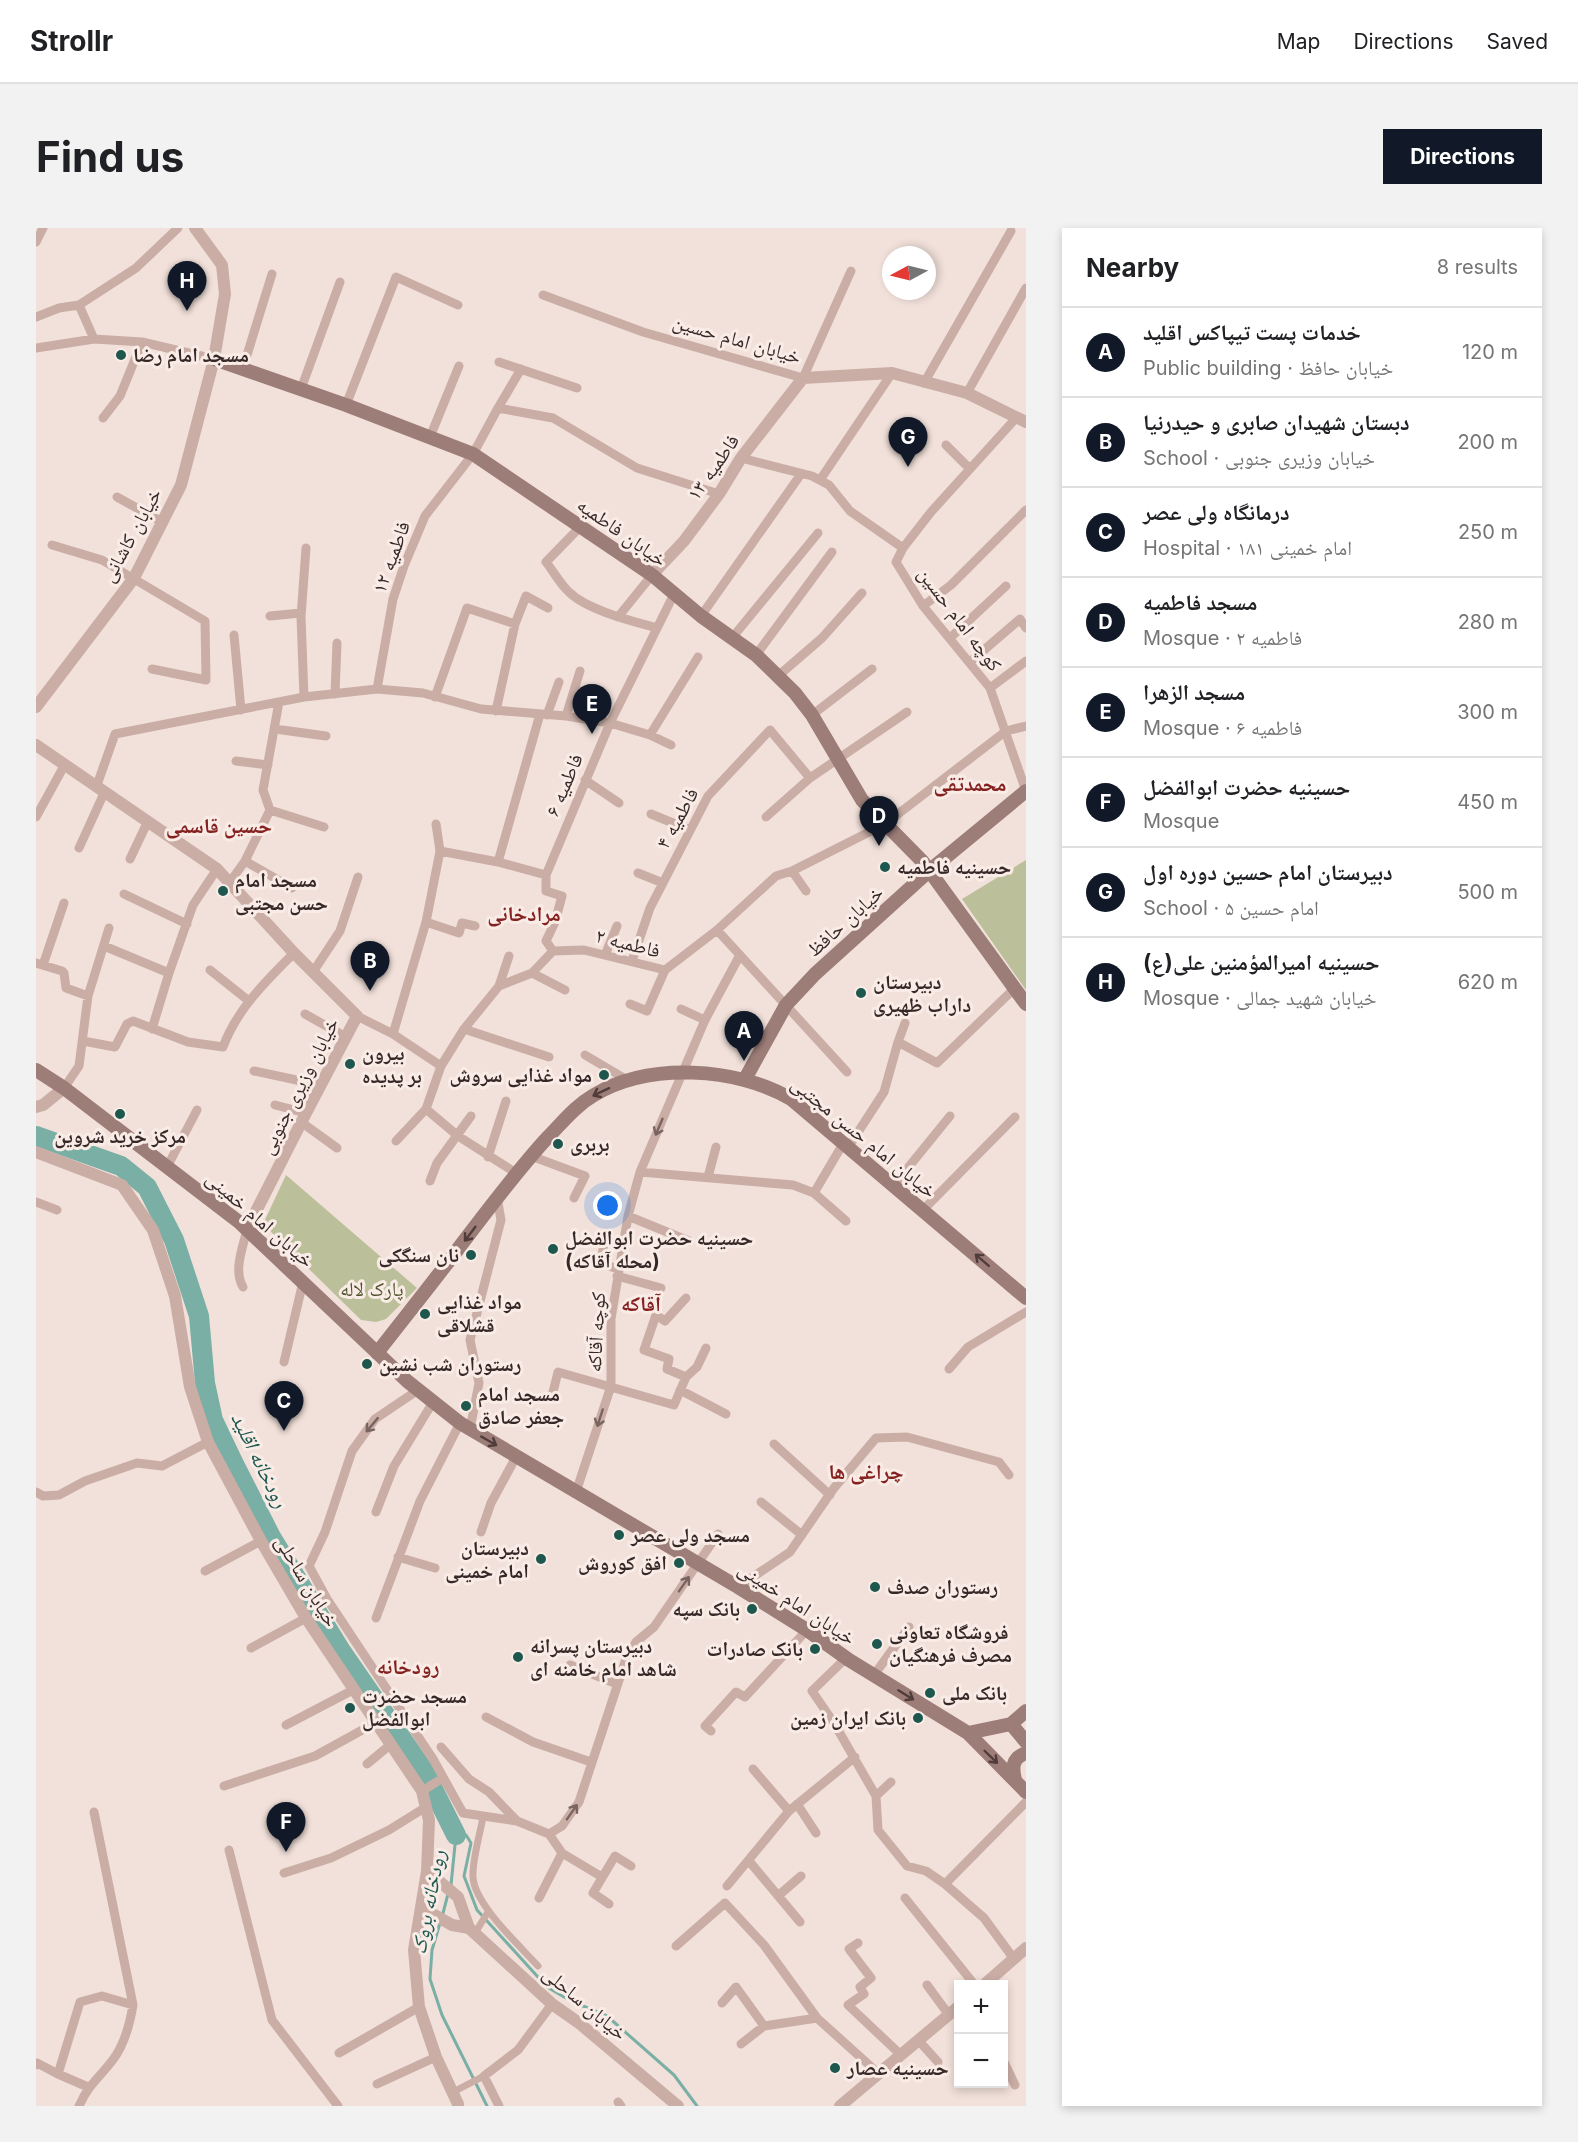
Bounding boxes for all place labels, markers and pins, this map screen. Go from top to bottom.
pin: H [168,262,206,311]
place label: مسجد امام رضا [133,343,249,369]
marker: مسجد امام رضا [114,348,128,362]
pin: G [888,418,928,467]
pin: E [572,684,612,734]
pin: D [860,796,898,846]
place label: حسینیه فاطمیه [897,855,1011,879]
marker: حسینیه فاطمیه [878,860,892,874]
place label: مسجد امام حسن مجتبی [235,868,328,916]
marker: مسجد امام حسن مجتبی [216,884,230,898]
pin: B [350,942,390,991]
place label: دبیرستان داراب ظهیری [873,970,971,1017]
marker: دبیرستان داراب ظهیری [854,986,868,1000]
pin: A [724,1012,764,1061]
place label: بیرون بر پدیده [362,1041,422,1088]
marker: بیرون بر پدیده [343,1057,357,1071]
place label: مواد غذایی سروش [449,1063,592,1088]
marker: مواد غذایی سروش [597,1068,611,1082]
marker: مرکز خرید شروین [113,1107,127,1121]
place label: مرکز خرید شروین [54,1124,186,1149]
place label: بربری [570,1132,610,1156]
marker: بربری [551,1137,565,1151]
place label: حسینیه حضرت ابوالفضل (محله آقاکه) [565,1226,753,1273]
marker: حسینیه حضرت ابوالفضل (محله آقاکه) [546,1242,560,1256]
place label: نان سنگکی [379,1243,459,1268]
marker: نان سنگکی [464,1248,478,1262]
place label: مواد غذایی قشلاقی [437,1290,522,1338]
marker: مواد غذایی قشلاقی [418,1307,432,1321]
place label: رستوران شب نشین [379,1352,521,1377]
marker: رستوران شب نشین [360,1357,374,1371]
pin: C [264,1382,304,1431]
place label: مسجد امام جعفر صادق [478,1382,564,1429]
marker: مسجد امام جعفر صادق [459,1399,473,1413]
place label: مسجد ولی عصر [630,1523,750,1548]
marker: مسجد ولی عصر [612,1528,626,1542]
place label: دبیرستان امام خمینی [445,1536,529,1585]
place label: افق کوروش [578,1551,667,1576]
marker: دبیرستان امام خمینی [534,1552,548,1566]
marker: افق کوروش [672,1556,686,1570]
place label: رستوران صدف [887,1575,998,1599]
marker: رستوران صدف [868,1580,882,1594]
place label: بانک سپه [673,1597,740,1621]
marker: بانک سپه [745,1602,759,1616]
place label: فروشگاه تعاونی مصرف فرهنگیان [889,1620,1012,1667]
place label: دبیرستان پسرانه شاهد امام خامنه ای [530,1634,677,1683]
place label: بانک صادرات [706,1637,803,1661]
marker: فروشگاه تعاونی مصرف فرهنگیان [870,1637,884,1651]
marker: بانک صادرات [808,1642,822,1656]
marker: دبیرستان پسرانه شاهد امام خامنه ای [511,1650,525,1664]
place label: بانک ملی [942,1681,1007,1706]
place label: مسجد حضرت ابوالفضل [362,1684,467,1732]
marker: بانک ملی [923,1686,937,1700]
marker: مسجد حضرت ابوالفضل [343,1701,357,1715]
place label: بانک ایران زمین [790,1706,906,1731]
marker: بانک ایران زمین [911,1711,925,1725]
pin: F [266,1802,306,1852]
place label: حسینیه عصار [846,2056,949,2080]
marker: حسینیه عصار [828,2061,842,2075]

